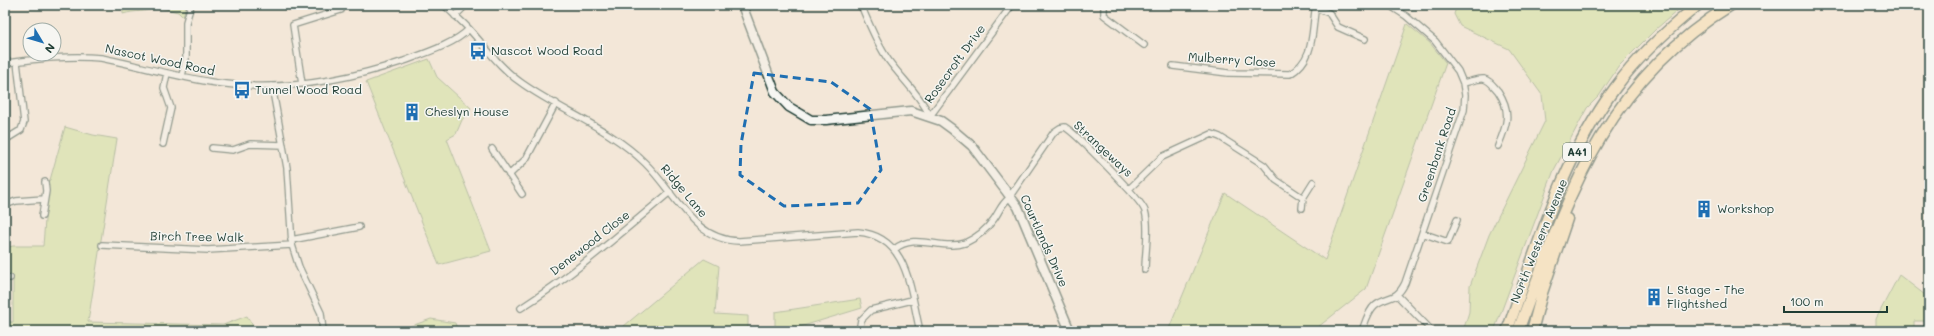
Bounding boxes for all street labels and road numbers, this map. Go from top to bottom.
street label: Rosecroft Drive [920,21,988,106]
street label: Nascot Wood Road [104,40,217,79]
street label: Mulberry Close [1187,48,1277,70]
street label: Greenbank Road [1413,105,1459,204]
street label: Strangeways [1071,117,1137,180]
road number: A41 [1563,143,1591,161]
street label: Ridge Lane [658,160,712,220]
street label: North Western Avenue [1506,176,1570,305]
street label: Courtlands Drive [1017,192,1072,289]
street label: Denewood Close [546,206,632,278]
street label: Birch Tree Walk [150,227,244,245]

